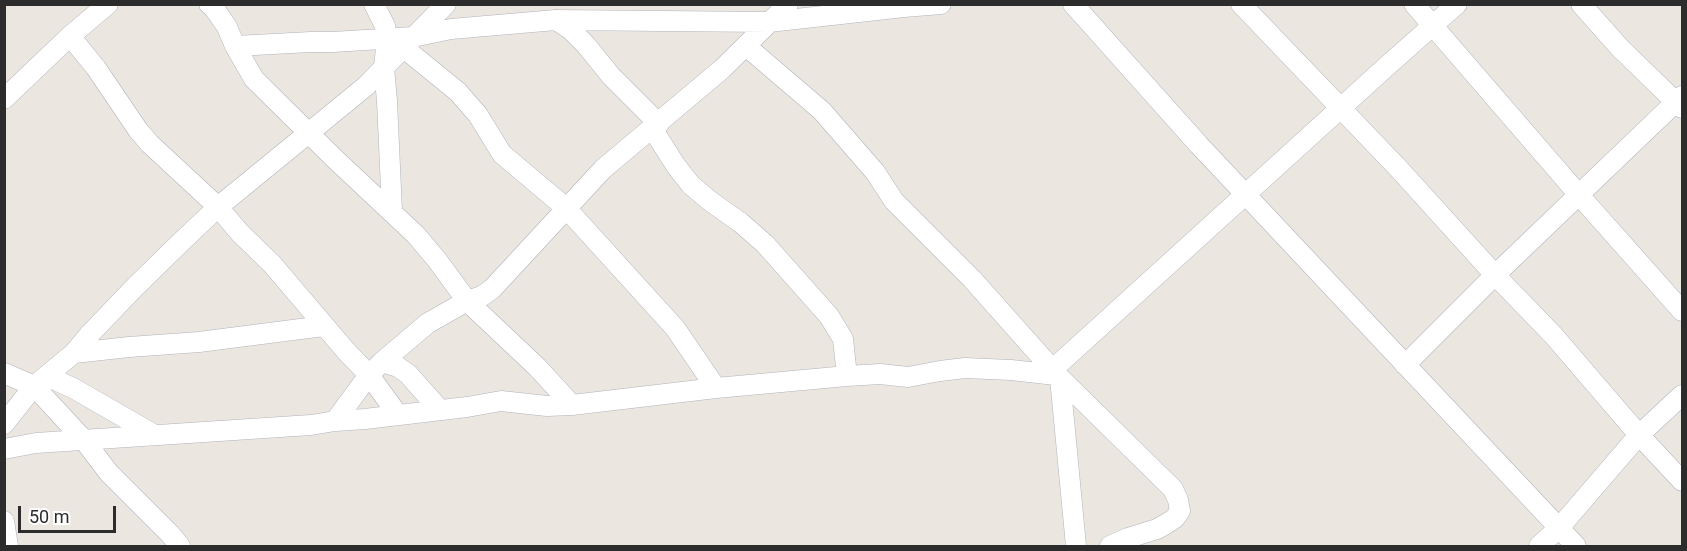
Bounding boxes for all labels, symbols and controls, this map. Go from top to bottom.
scale bar [21,494,118,532]
text: 50 m [29,506,69,527]

